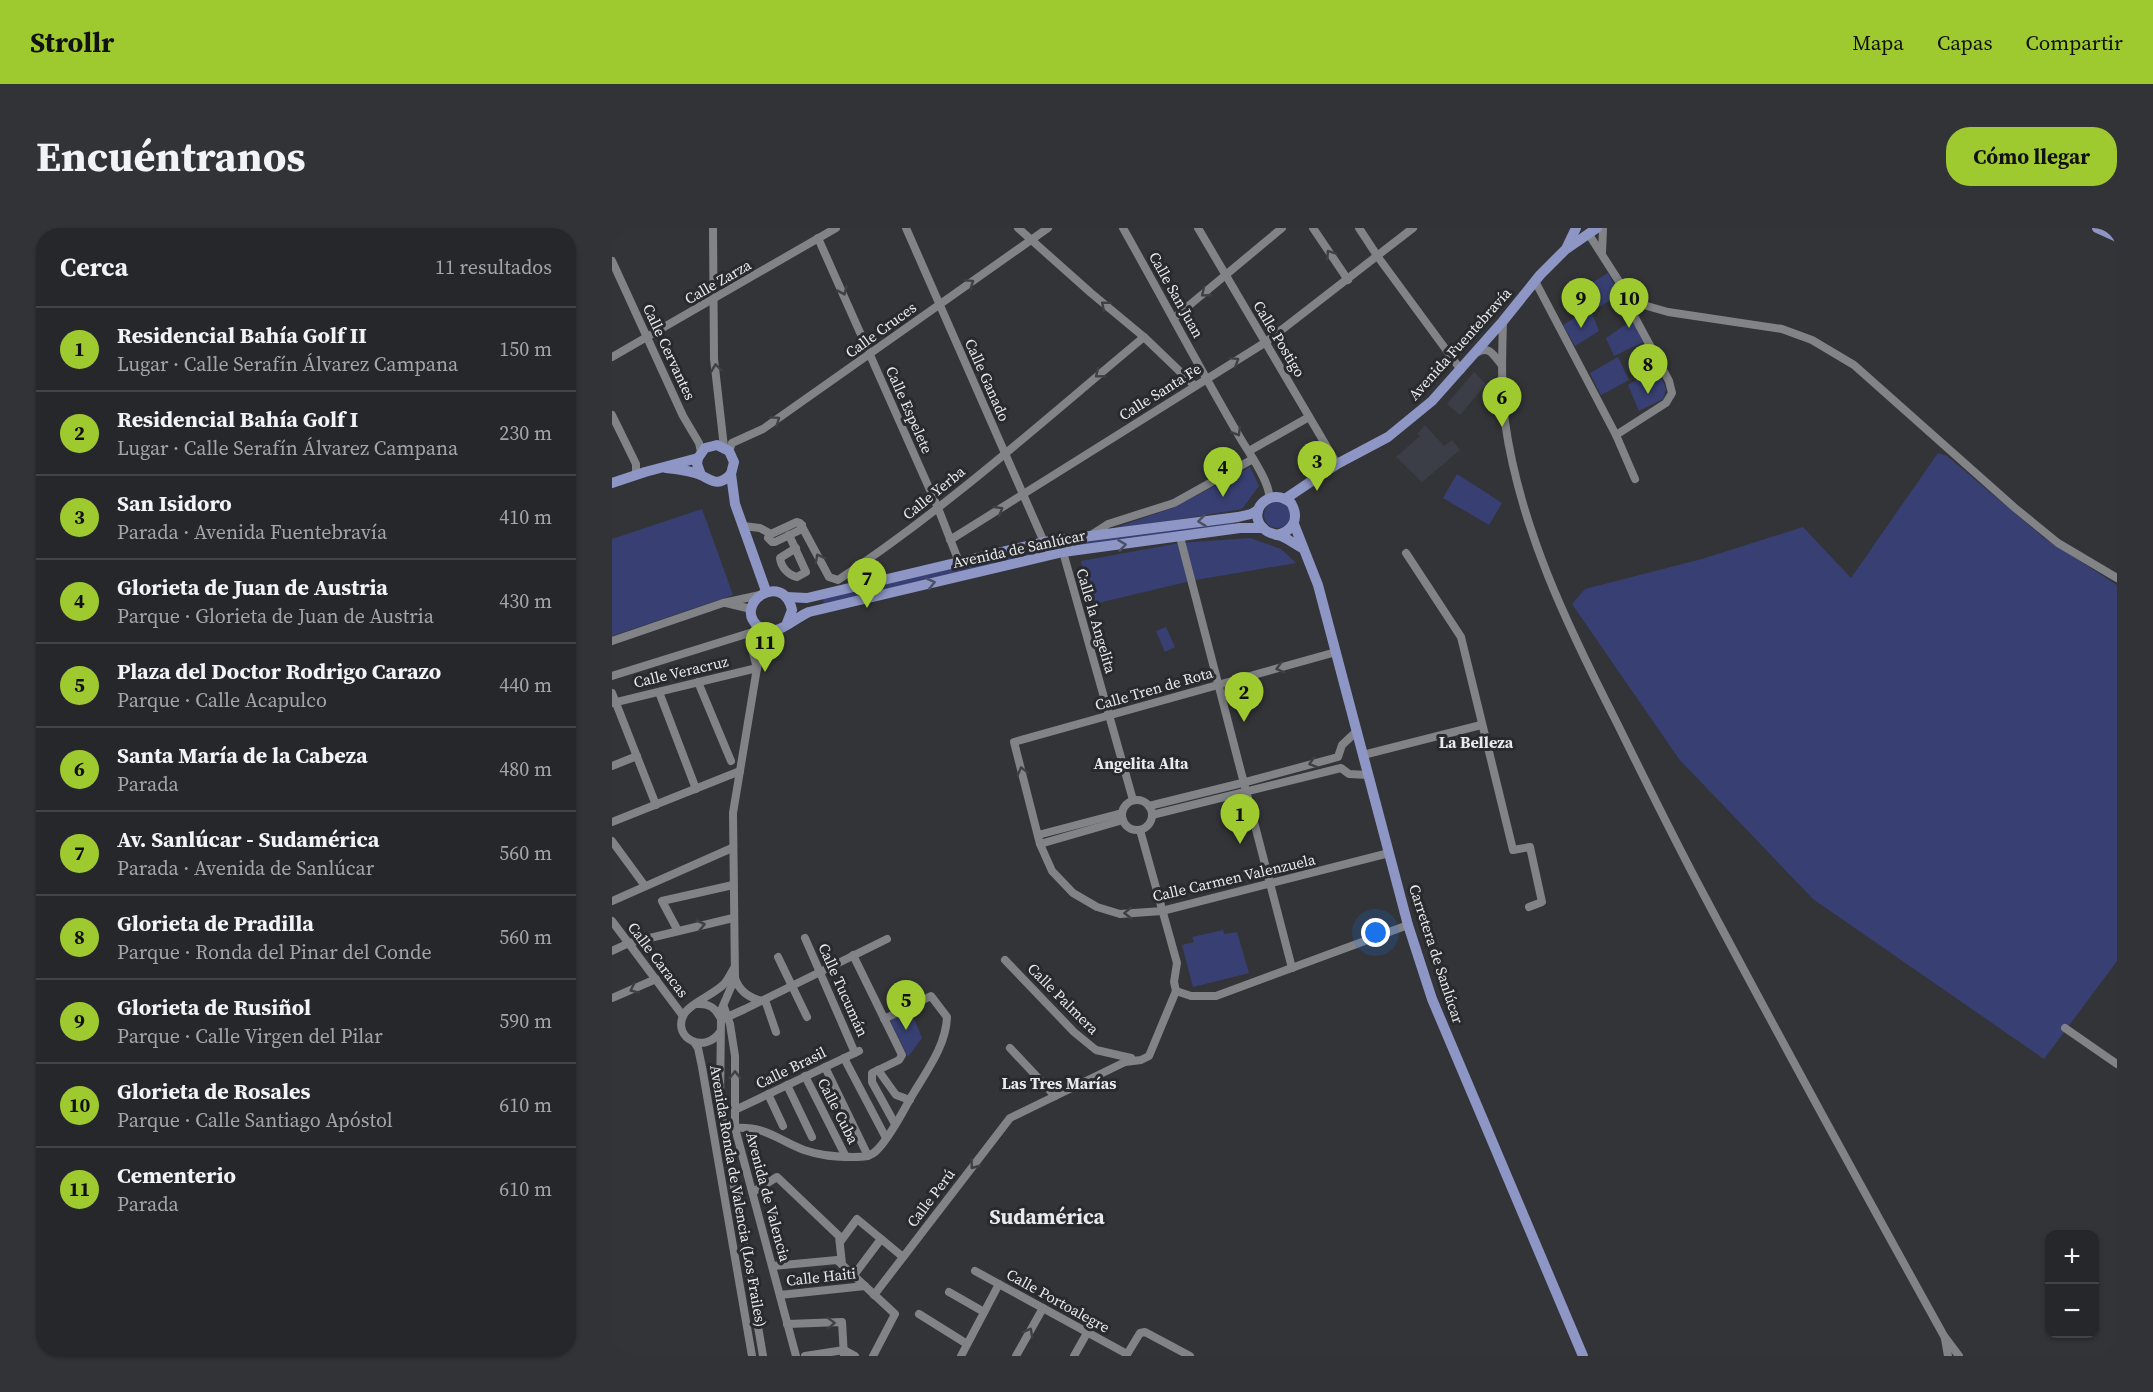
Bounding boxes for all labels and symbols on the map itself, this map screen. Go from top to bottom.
street label: Calle San Juan [1144,248,1209,342]
one-way arrow [1326,250,1337,261]
street label: Calle Zarza [681,254,755,309]
one-way arrow [963,279,974,290]
pin: 9 [1562,279,1600,328]
pin: 10 [1610,279,1648,328]
street label: Avenida Fuentebravía [1403,283,1516,405]
one-way arrow [835,285,847,296]
one-way arrow [1201,285,1212,296]
street label: Calle Cruces [841,297,920,363]
street label: Calle Postigo [1248,297,1310,381]
street label: Calle Cervantes [638,300,701,403]
one-way arrow [1101,301,1112,312]
street label: Calle Ganado [960,335,1015,424]
pin: 8 [1628,344,1668,394]
one-way arrow [1229,356,1239,368]
street label: Calle Santa Fe [1115,358,1205,425]
one-way arrow [710,363,722,372]
street label: Calle Espelete [881,363,938,457]
one-way arrow [1095,367,1106,378]
pin: 6 [1482,378,1522,427]
one-way arrow [770,416,781,427]
one-way arrow [1230,426,1242,436]
pin: 3 [1298,442,1336,491]
pin: 4 [1204,448,1242,497]
street label: Calle Yerba [898,461,970,524]
one-way arrow [993,505,1003,517]
one-way arrow [1197,515,1206,527]
street label: Avenida de Sanlúcar [951,524,1088,573]
one-way arrow [1117,539,1126,551]
one-way arrow [815,554,826,564]
pin: 7 [848,558,886,608]
street label: Calle la Angelita [1071,566,1122,676]
one-way arrow [926,578,936,591]
pin: 11 [746,622,784,672]
street label: Calle Veracruz [632,650,730,693]
one-way arrow [1275,660,1285,673]
street label: Calle Tren de Rota [1092,662,1216,715]
pin: 2 [1224,672,1264,722]
district label: La Belleza [1439,731,1514,753]
district label: Angelita Alta [1093,752,1189,774]
one-way arrow [1308,756,1318,769]
one-way arrow [1016,766,1029,776]
pin: 1 [1220,794,1260,844]
street label: Calle Carmen Valenzuela [1150,848,1318,906]
street label: Carretera de Sanlúcar [1404,882,1469,1027]
one-way arrow [1123,907,1132,919]
street label: Calle Caracas [623,918,694,1002]
your location [1361,918,1390,947]
one-way arrow [696,920,706,933]
street label: Calle Tucumán [813,940,873,1040]
street label: Calle Palmera [1023,958,1104,1039]
pin: 5 [886,980,926,1030]
one-way arrow [629,981,640,993]
street label: Calle Brasil [752,1041,830,1094]
street label: Avenida Ronda de Valencia (Los Frailes) [705,1063,772,1329]
one-way arrow [729,1070,741,1079]
district label: Las Tres Marías [1002,1072,1116,1094]
street label: Calle Cuba [813,1074,864,1148]
street label: Avenida de Valencia [741,1130,796,1264]
one-way arrow [970,1158,981,1169]
street label: Calle Perú [902,1164,960,1231]
district label: Sudamérica [989,1202,1106,1231]
street label: Calle Haiti [785,1262,857,1291]
street label: Calle Portoalegre [1003,1263,1114,1338]
one-way arrow [827,1317,836,1329]
one-way arrow [1022,1328,1034,1338]

